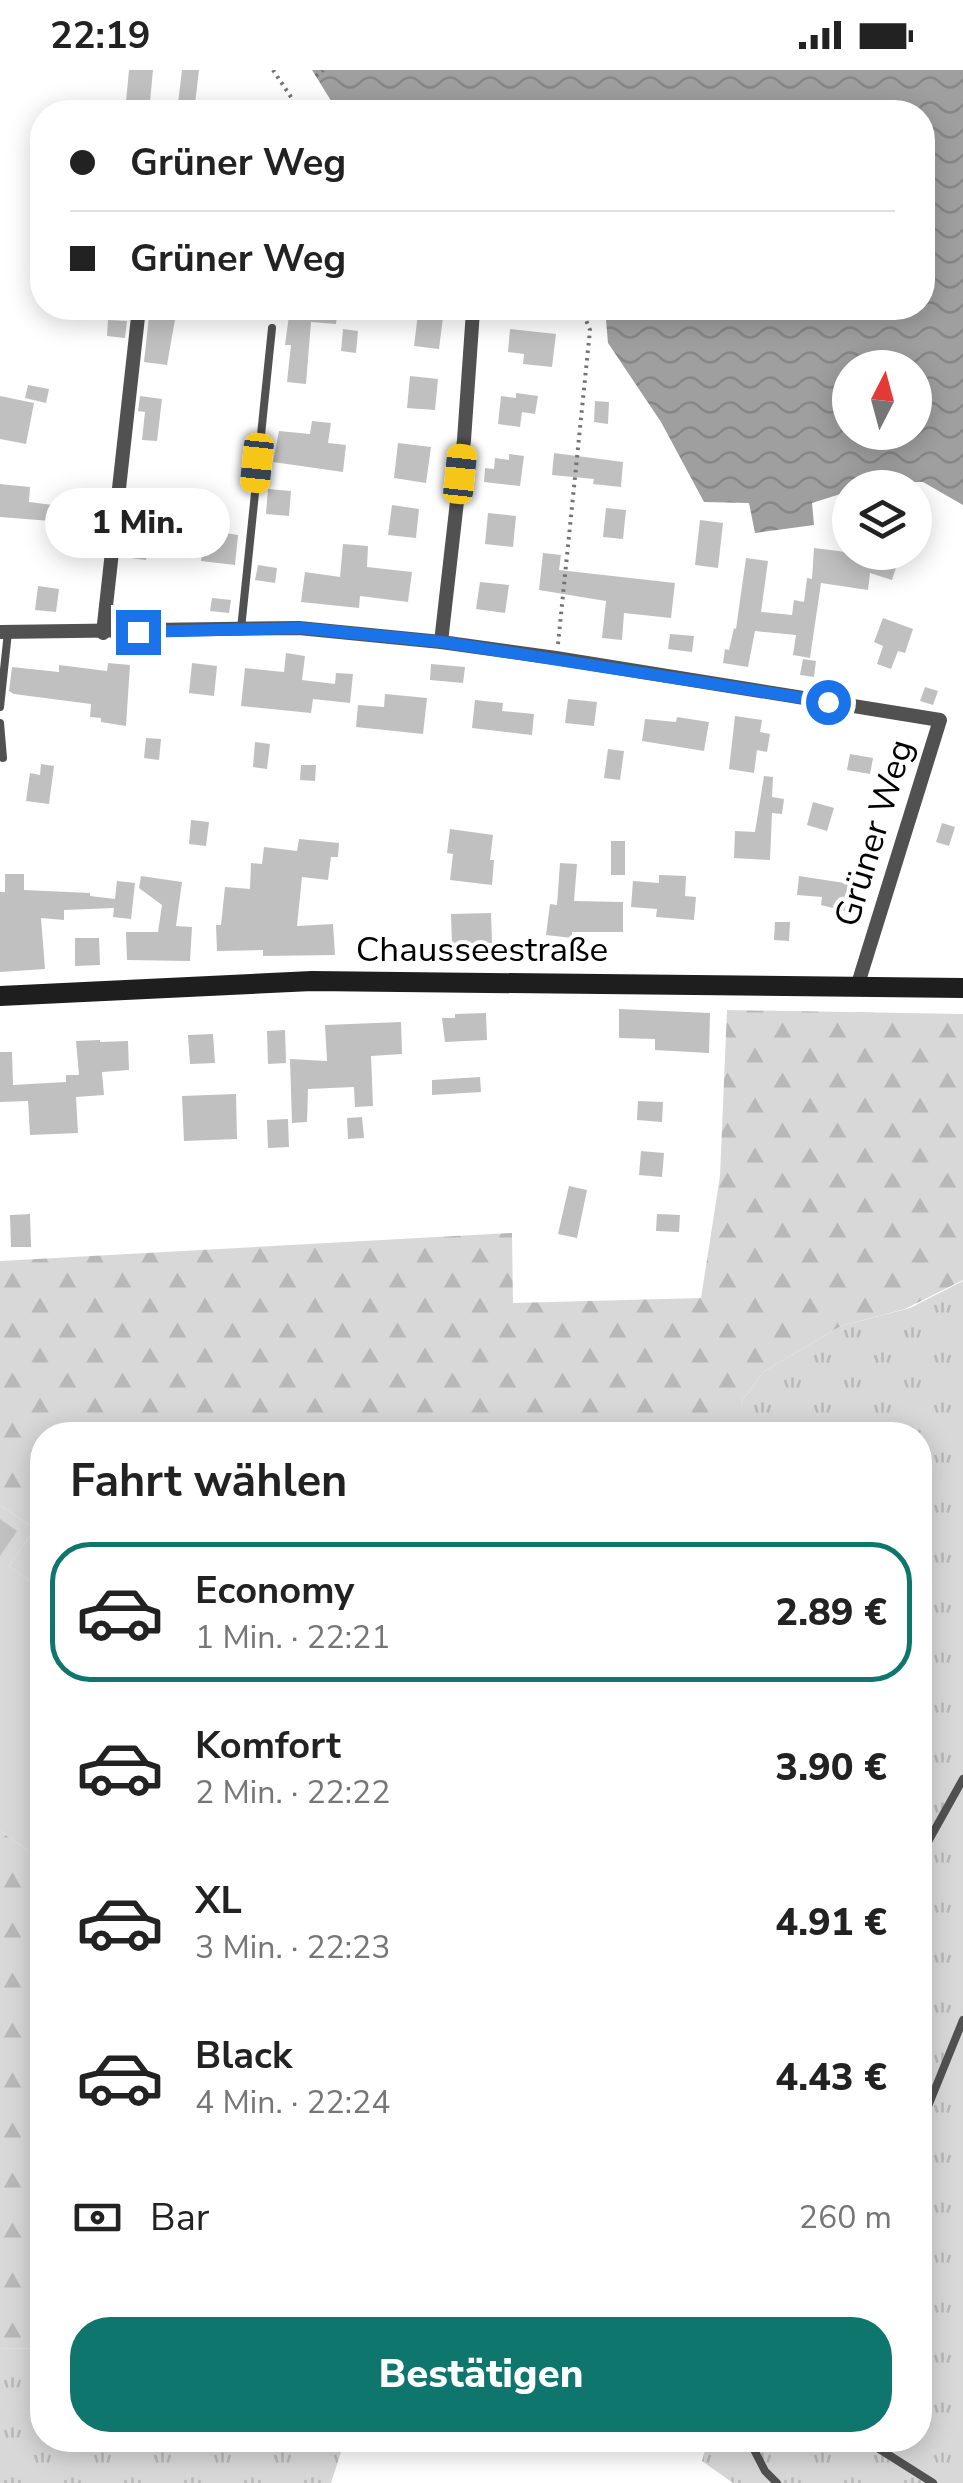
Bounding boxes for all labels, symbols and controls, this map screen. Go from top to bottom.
text: 22:19 [50,10,151,61]
text: Grüner Weg [130,137,346,188]
text: Grüner Weg [130,233,346,284]
north arrow [832,350,932,450]
map controls [832,350,932,570]
car [239,432,275,494]
car [442,443,478,505]
button: layers [832,470,932,570]
callout: 1 Min. [46,487,230,557]
text: 1 Min. [91,501,184,544]
route end [116,610,161,655]
route start [806,680,851,725]
street label: Grüner Weg [823,734,925,932]
street label: Chausseestraße [356,926,608,973]
text: Fahrt wählen [70,1451,347,1512]
text: Economy [195,1565,354,1616]
icon: car [75,1567,165,1657]
text: 2.89 € [775,1587,887,1638]
text: 1 Min. · 22:21 [195,1616,391,1659]
text: Komfort [195,1720,341,1771]
icon: car [75,1722,165,1812]
text: 3.90 € [775,1742,887,1793]
text: 2 Min. · 22:22 [195,1771,391,1814]
text: XL [195,1875,242,1926]
icon: car [75,1877,165,1967]
text: 4.91 € [775,1897,887,1948]
text: 3 Min. · 22:23 [195,1926,391,1969]
text: Black [195,2030,292,2081]
icon: car [75,2032,165,2122]
text: 4.43 € [775,2052,887,2103]
text: 4 Min. · 22:24 [195,2081,391,2124]
icon: cash [70,2190,125,2245]
text: Bar [150,2192,209,2243]
text: 260 m [799,2196,892,2239]
button: Bestätigen [70,2317,892,2432]

